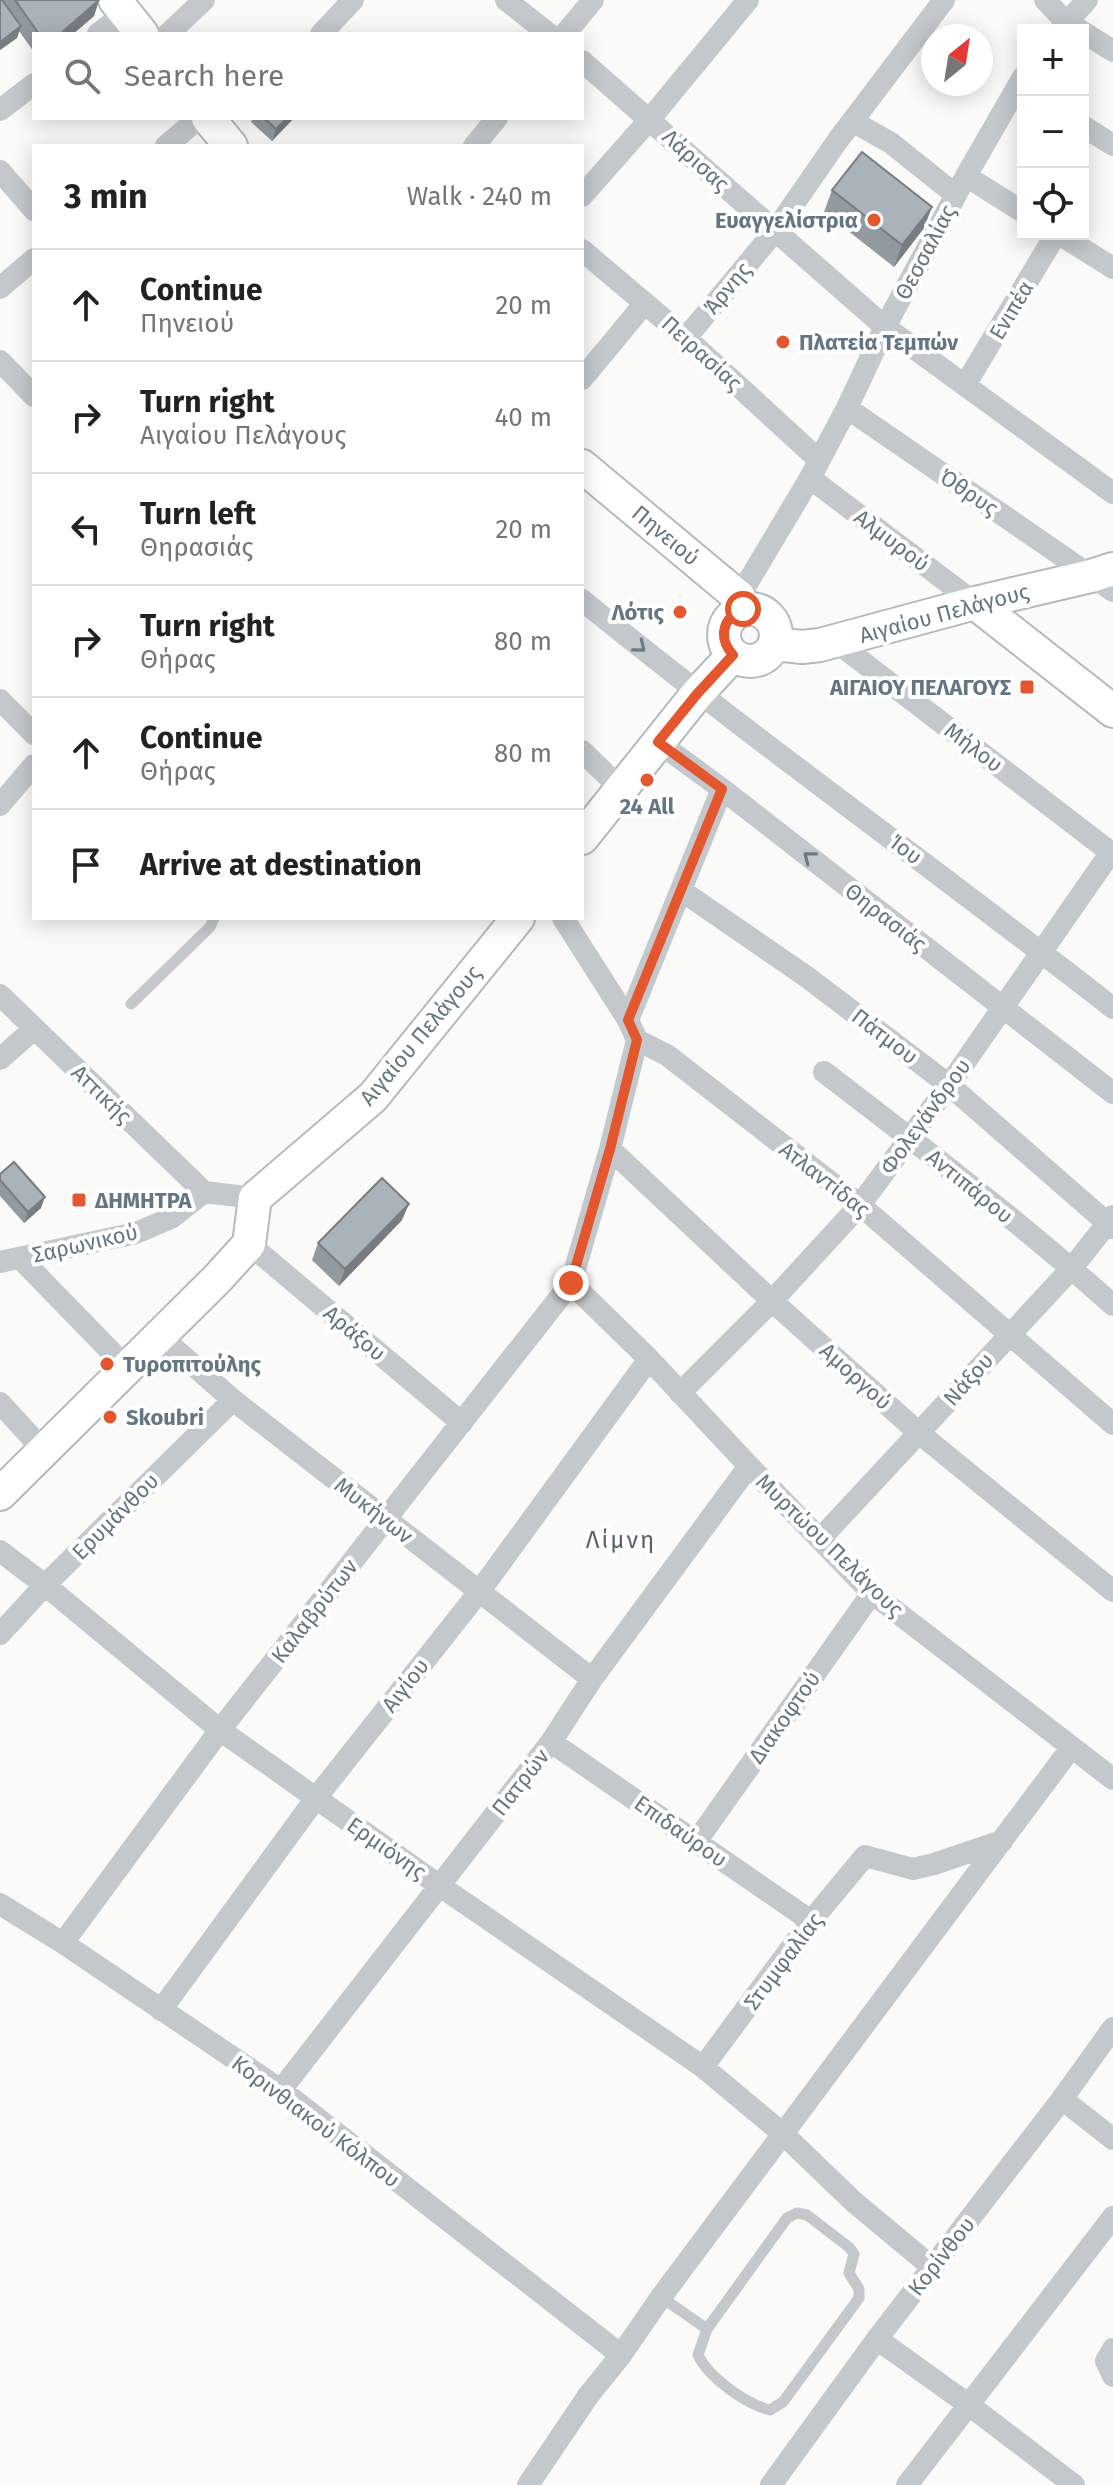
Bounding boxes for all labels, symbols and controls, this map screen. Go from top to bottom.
north arrow [921,24,993,96]
map controls [1017,24,1089,240]
button: + [1017,24,1089,96]
search box [32,32,584,120]
icon: search [60,54,104,98]
text: Search here [124,58,284,94]
button: − [1017,96,1089,168]
street label: Λάρισας [657,123,735,197]
button: locate [1017,168,1089,240]
text: 3 min [64,176,148,217]
text: Walk · 240 m [407,181,552,212]
street label: Θεσσαλίας [889,200,962,304]
place label: Ευαγγελίστρια [715,207,858,234]
marker: Ευαγγελίστρια [865,211,883,229]
street label: Άρνης [698,257,757,320]
text: Continue [140,272,263,308]
street label: Ενιπέα [983,276,1039,345]
icon: ahead [64,283,108,327]
text: 20 m [495,290,552,321]
text: Πηνειού [140,308,234,339]
street label: Πειρασίας [656,310,747,396]
place label: Πλατεία Τεμπών [799,329,959,356]
marker: Πλατεία Τεμπών [774,333,792,351]
text: Turn right [140,384,275,420]
icon: right [64,395,108,439]
text: 40 m [494,402,552,433]
text: Αιγαίου Πελάγους [140,420,347,451]
street label: Όθρυς [934,463,1003,522]
text: Turn left [140,496,256,532]
street label: Πηνειού [626,499,705,571]
street label: Αλμυρού [849,503,935,577]
icon: left [64,507,108,551]
text: 20 m [495,514,552,545]
text: Θηρασιάς [140,532,253,563]
street label: Αιγαίου Πελάγους [856,578,1032,649]
route start [725,591,761,627]
place label: Λότις [611,599,664,626]
marker: Λότις [671,603,689,621]
text: Turn right [140,608,275,644]
icon: right [64,619,108,663]
text: 80 m [494,626,552,657]
one-way arrow [631,637,645,652]
text: Θήρας [140,644,216,675]
place label: ΑΙΓΑΙΟΥ ΠΕΛΑΓΟΥΣ [829,674,1011,701]
marker: ΑΙΓΑΙΟΥ ΠΕΛΑΓΟΥΣ [1018,678,1036,696]
street label: Μήλου [939,717,1008,778]
text: Continue [140,720,263,756]
icon: ahead [64,731,108,775]
text: 80 m [494,738,552,769]
text: Θήρας [140,756,216,787]
marker: 24 All [638,771,656,789]
place label: 24 All [620,793,675,820]
street label: Ίου [884,828,927,870]
icon: arrive [64,843,108,887]
text: Arrive at destination [140,847,422,883]
one-way arrow [803,852,818,866]
street label: Θηρασιάς [840,877,932,958]
street label: Αιγαίου Πελάγους [354,960,487,1111]
street label: Πάτμου [846,1003,923,1070]
street label: Φολεγάνδρου [874,1053,976,1179]
street label: Αττικής [66,1059,137,1130]
street label: Ατλαντίδας [774,1136,875,1223]
street label: Αντιπάρου [921,1143,1018,1229]
place label: ΔΗΜΗΤΡΑ [94,1187,193,1214]
marker: ΔΗΜΗΤΡΑ [70,1191,88,1209]
street label: Σαρωνικού [30,1218,140,1269]
route end [553,1265,589,1301]
street label: Αράξου [318,1300,391,1367]
street label: Αμοργού [814,1337,897,1416]
street label: Νάξου [938,1347,999,1411]
place label: Τυροπιτούλης [123,1351,262,1378]
marker: Τυροπιτούλης [98,1355,116,1373]
place label: Skoubri [126,1404,204,1431]
marker: Skoubri [101,1408,119,1426]
street label: Ερυμάνθου [66,1467,164,1565]
street label: Μυρτώου Πελάγους [750,1468,909,1623]
street label: Μυκήνων [329,1471,419,1550]
district label: Λίμνη [586,1526,656,1554]
street label: Καλαβρύτων [265,1554,364,1669]
street label: Αιγίου [376,1653,435,1718]
street label: Διακοφτού [743,1666,826,1769]
street label: Πατρών [486,1743,555,1821]
street label: Επιδαύρου [629,1790,732,1873]
street label: Ερμιόνης [342,1811,432,1885]
street label: Στυμφαλίας [738,1907,829,2015]
street label: Κορινθιακού Κόλπου [226,2049,405,2193]
street label: Κορίνθου [902,2211,981,2301]

